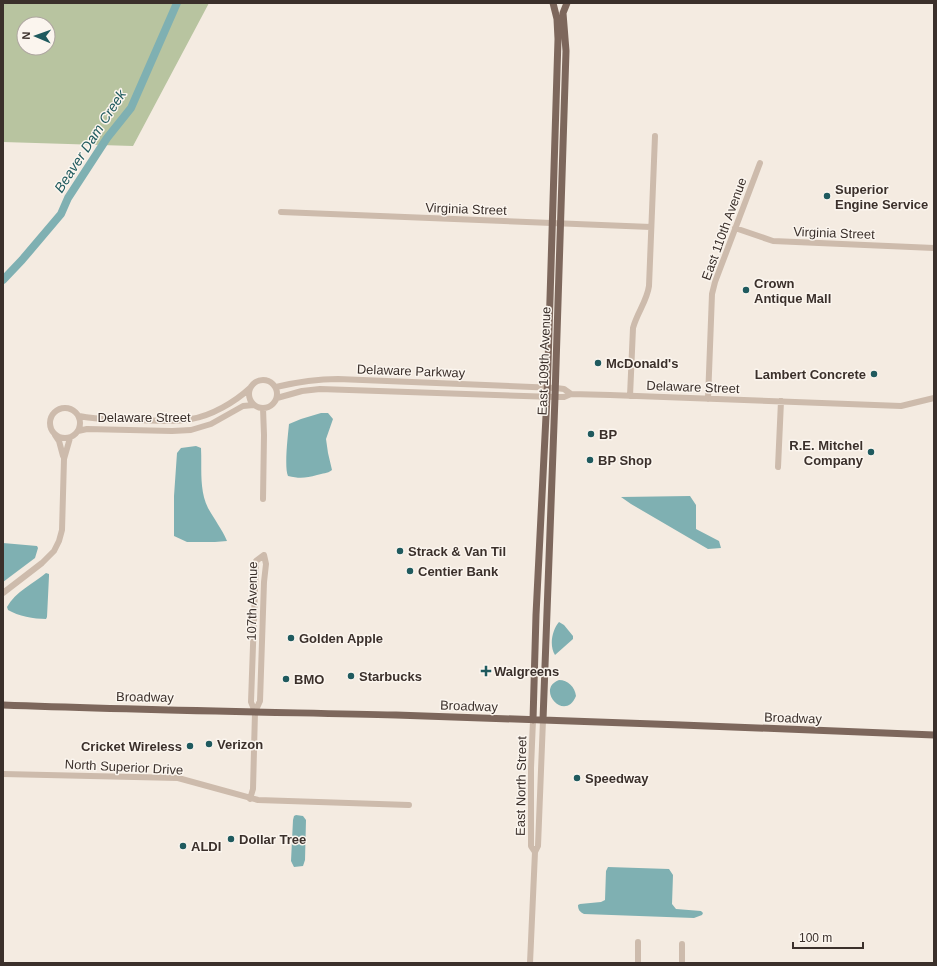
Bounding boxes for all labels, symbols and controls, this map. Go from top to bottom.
north arrow [16,16,56,56]
text: N [20,31,32,40]
water label: Beaver Dam Creek [51,86,130,195]
street label: East 110th Avenue [698,176,750,282]
place label: Superior Engine Service [835,182,928,212]
marker: Superior Engine Service [822,191,832,201]
street label: Virginia Street [425,200,507,218]
street label: Virginia Street [793,224,875,242]
place label: Crown Antique Mall [754,276,831,306]
marker: Crown Antique Mall [741,285,751,295]
street label: East 109th Avenue [535,306,553,416]
place label: McDonald's [606,356,678,371]
marker: McDonald's [593,358,603,368]
street label: Delaware Parkway [357,362,466,380]
place label: Lambert Concrete [755,367,866,382]
marker: Lambert Concrete [869,369,879,379]
street label: Delaware Street [646,378,740,396]
street label: Delaware Street [97,410,191,425]
place label: BP [599,427,617,442]
marker: BP [586,429,596,439]
place label: R.E. Mitchel Company [789,438,864,468]
marker: R.E. Mitchel Company [866,447,876,457]
place label: BP Shop [598,453,652,468]
marker: BP Shop [585,455,595,465]
place label: Strack & Van Til [408,544,506,559]
marker: Strack & Van Til [395,546,405,556]
street label: 107th Avenue [244,561,260,641]
place label: Centier Bank [418,564,499,579]
marker: Centier Bank [405,566,415,576]
place label: Golden Apple [299,631,383,646]
marker: Golden Apple [286,633,296,643]
place label: Walgreens [494,664,559,679]
marker: Walgreens [481,666,491,676]
place label: Starbucks [359,669,422,684]
marker: Starbucks [346,671,356,681]
place label: BMO [294,672,324,687]
marker: BMO [281,674,291,684]
street label: Broadway [116,689,175,705]
street label: Broadway [440,697,499,715]
street label: Broadway [764,709,823,727]
street label: East North Street [513,736,529,836]
place label: Verizon [217,737,263,752]
place label: Cricket Wireless [81,739,182,754]
marker: Verizon [204,739,214,749]
marker: Cricket Wireless [185,741,195,751]
street label: North Superior Drive [64,756,184,778]
place label: Speedway [585,771,649,786]
marker: Speedway [572,773,582,783]
place label: Dollar Tree [239,832,306,847]
marker: Dollar Tree [226,834,236,844]
place label: ALDI [191,839,221,854]
marker: ALDI [178,841,188,851]
scale bar [793,924,863,950]
text: 100 m [799,931,832,945]

